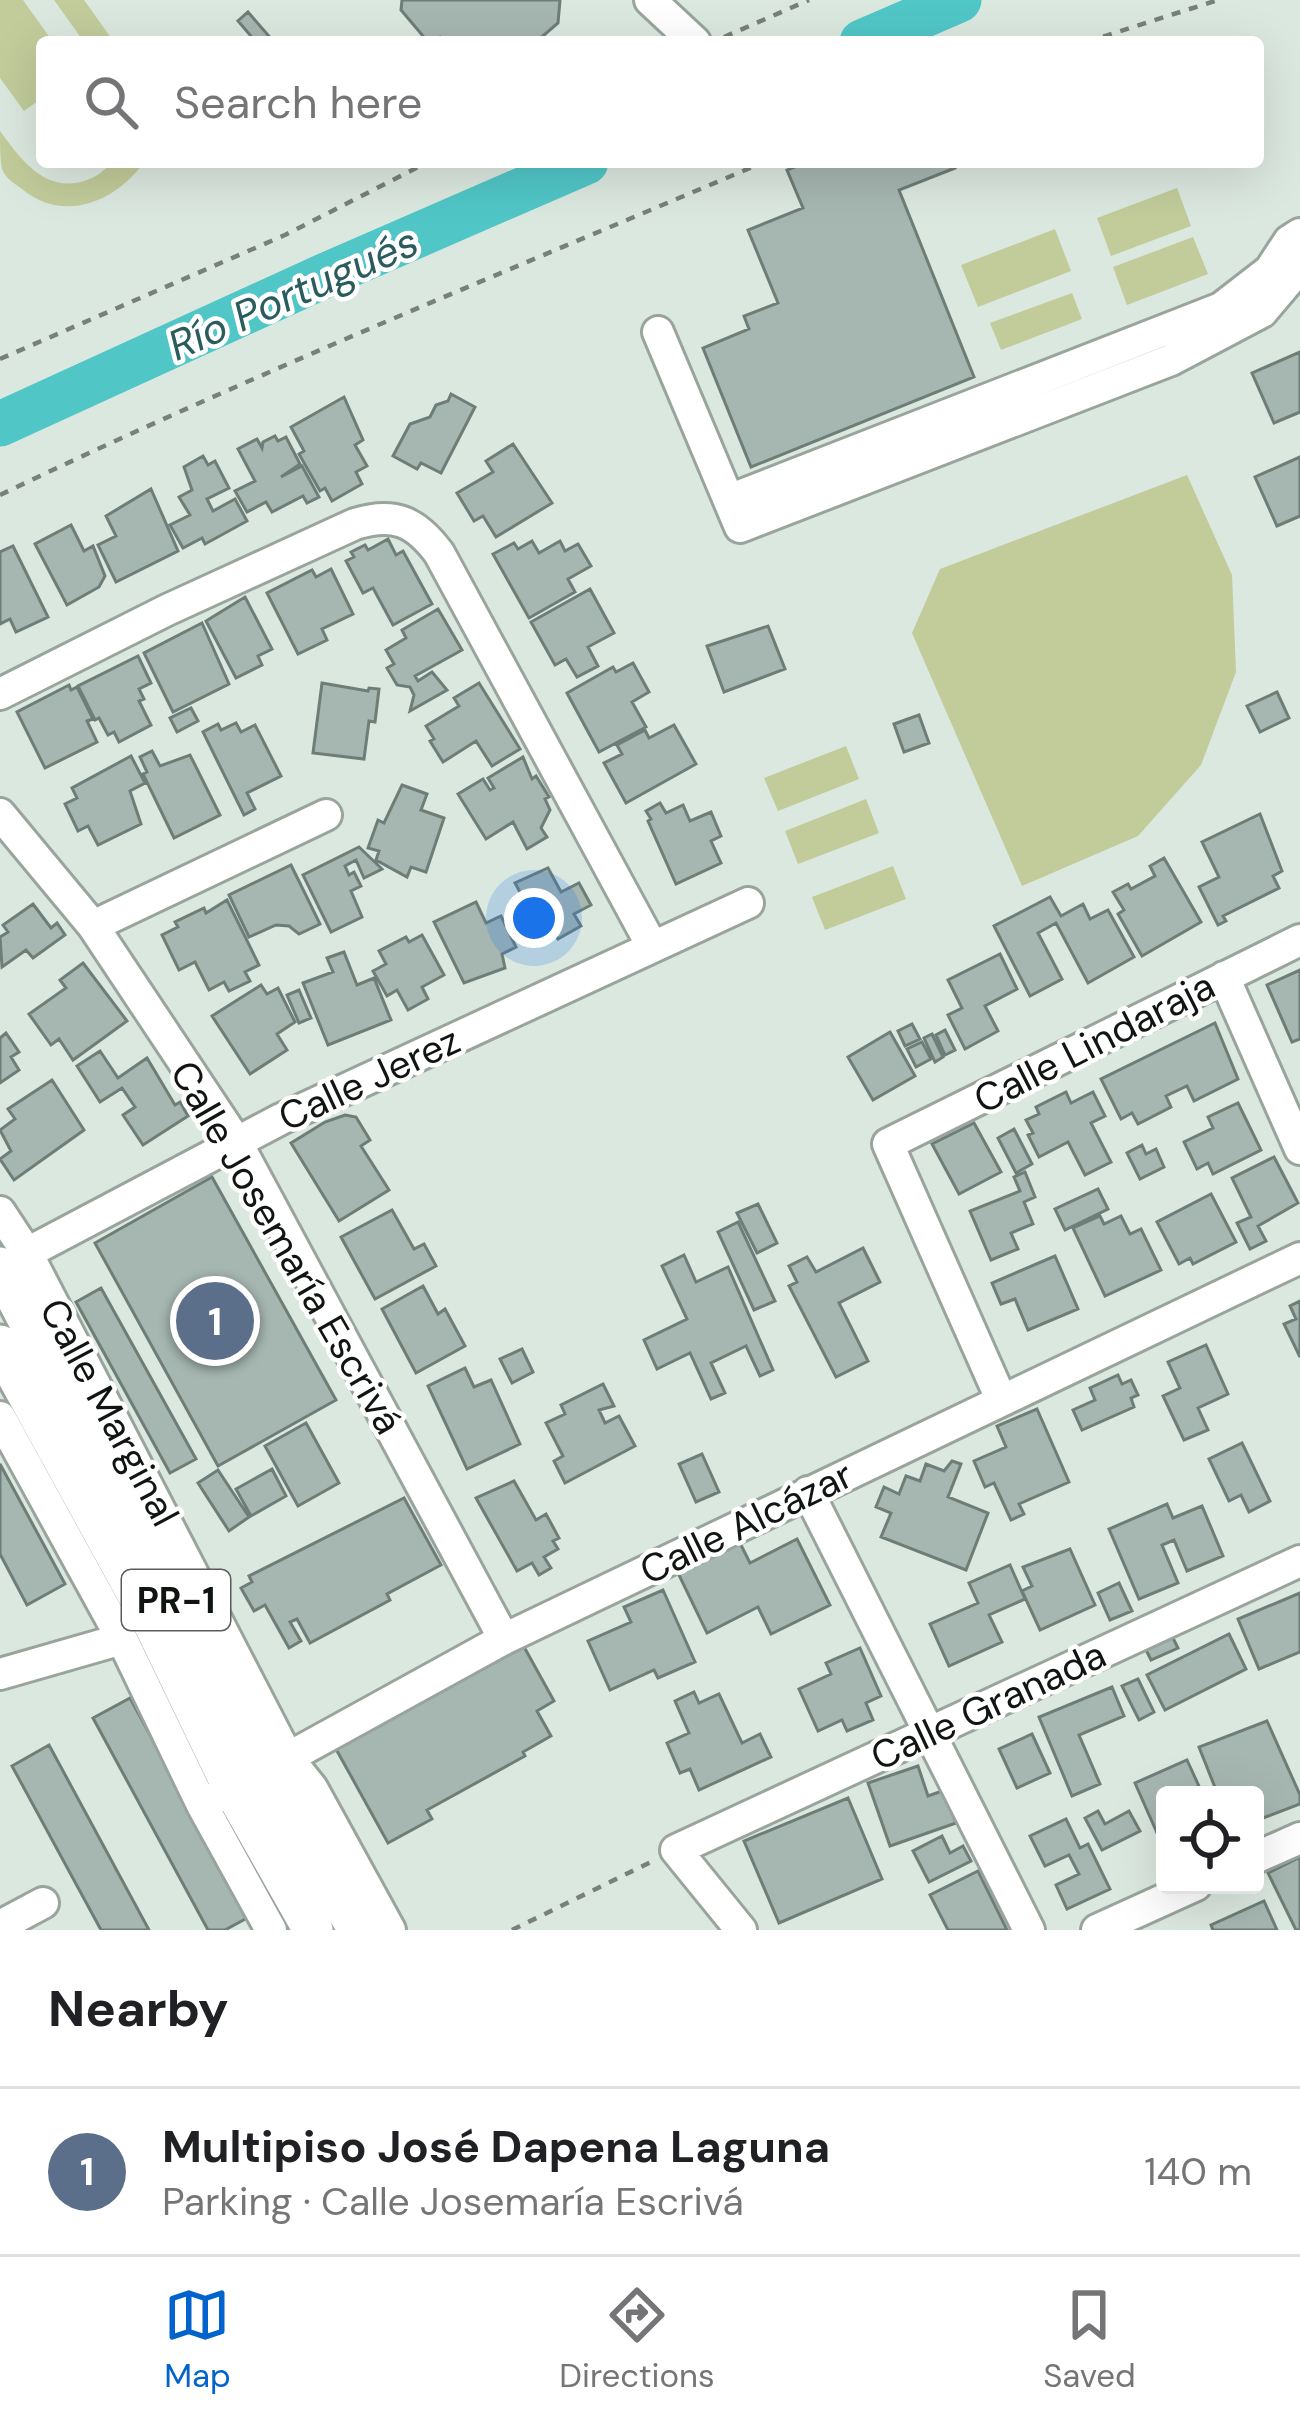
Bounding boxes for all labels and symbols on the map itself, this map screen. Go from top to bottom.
water label: Río Portugués [159,214,427,373]
your location [504,888,564,948]
street label: Calle Lindaraja [965,960,1223,1125]
street label: Calle Jerez [270,1014,468,1143]
street label: Calle Josemaría Escrivá [159,1051,414,1443]
pin: 1 [176,1276,254,1366]
street label: Calle Marginal [28,1290,191,1535]
street label: Calle Alcázar [631,1449,861,1596]
road number: PR-1 [122,1570,230,1630]
street label: Calle Granada [863,1629,1114,1782]

